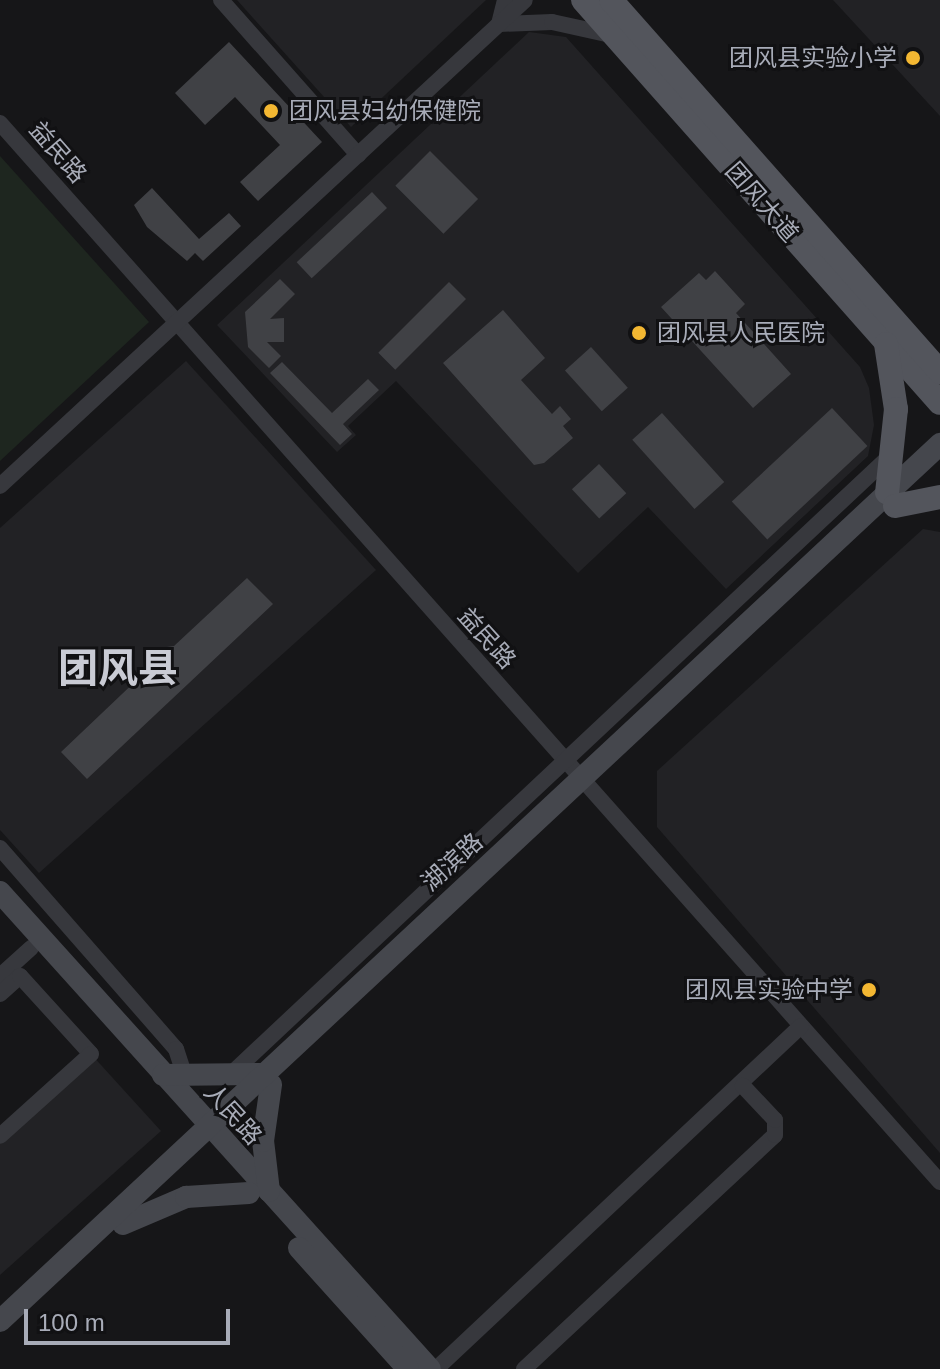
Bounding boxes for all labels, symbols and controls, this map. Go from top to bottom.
place label: 团风县实验小学 [729,44,897,72]
marker: 团风县实验小学 [904,49,922,67]
place label: 团风县妇幼保健院 [289,97,481,125]
marker: 团风县妇幼保健院 [260,100,282,122]
street label: 益民路 [24,115,92,189]
street label: 团风大道 [720,156,804,248]
place label: 团风县人民医院 [657,319,825,347]
marker: 团风县人民医院 [628,322,650,344]
street label: 益民路 [452,602,522,674]
district label: 团风县 [58,644,178,692]
street label: 湖滨路 [416,827,488,897]
place label: 团风县实验中学 [685,976,853,1004]
marker: 团风县实验中学 [860,981,878,999]
street label: 人民路 [198,1078,268,1150]
scale bar [28,1293,234,1343]
text: 100 m [38,1309,105,1336]

